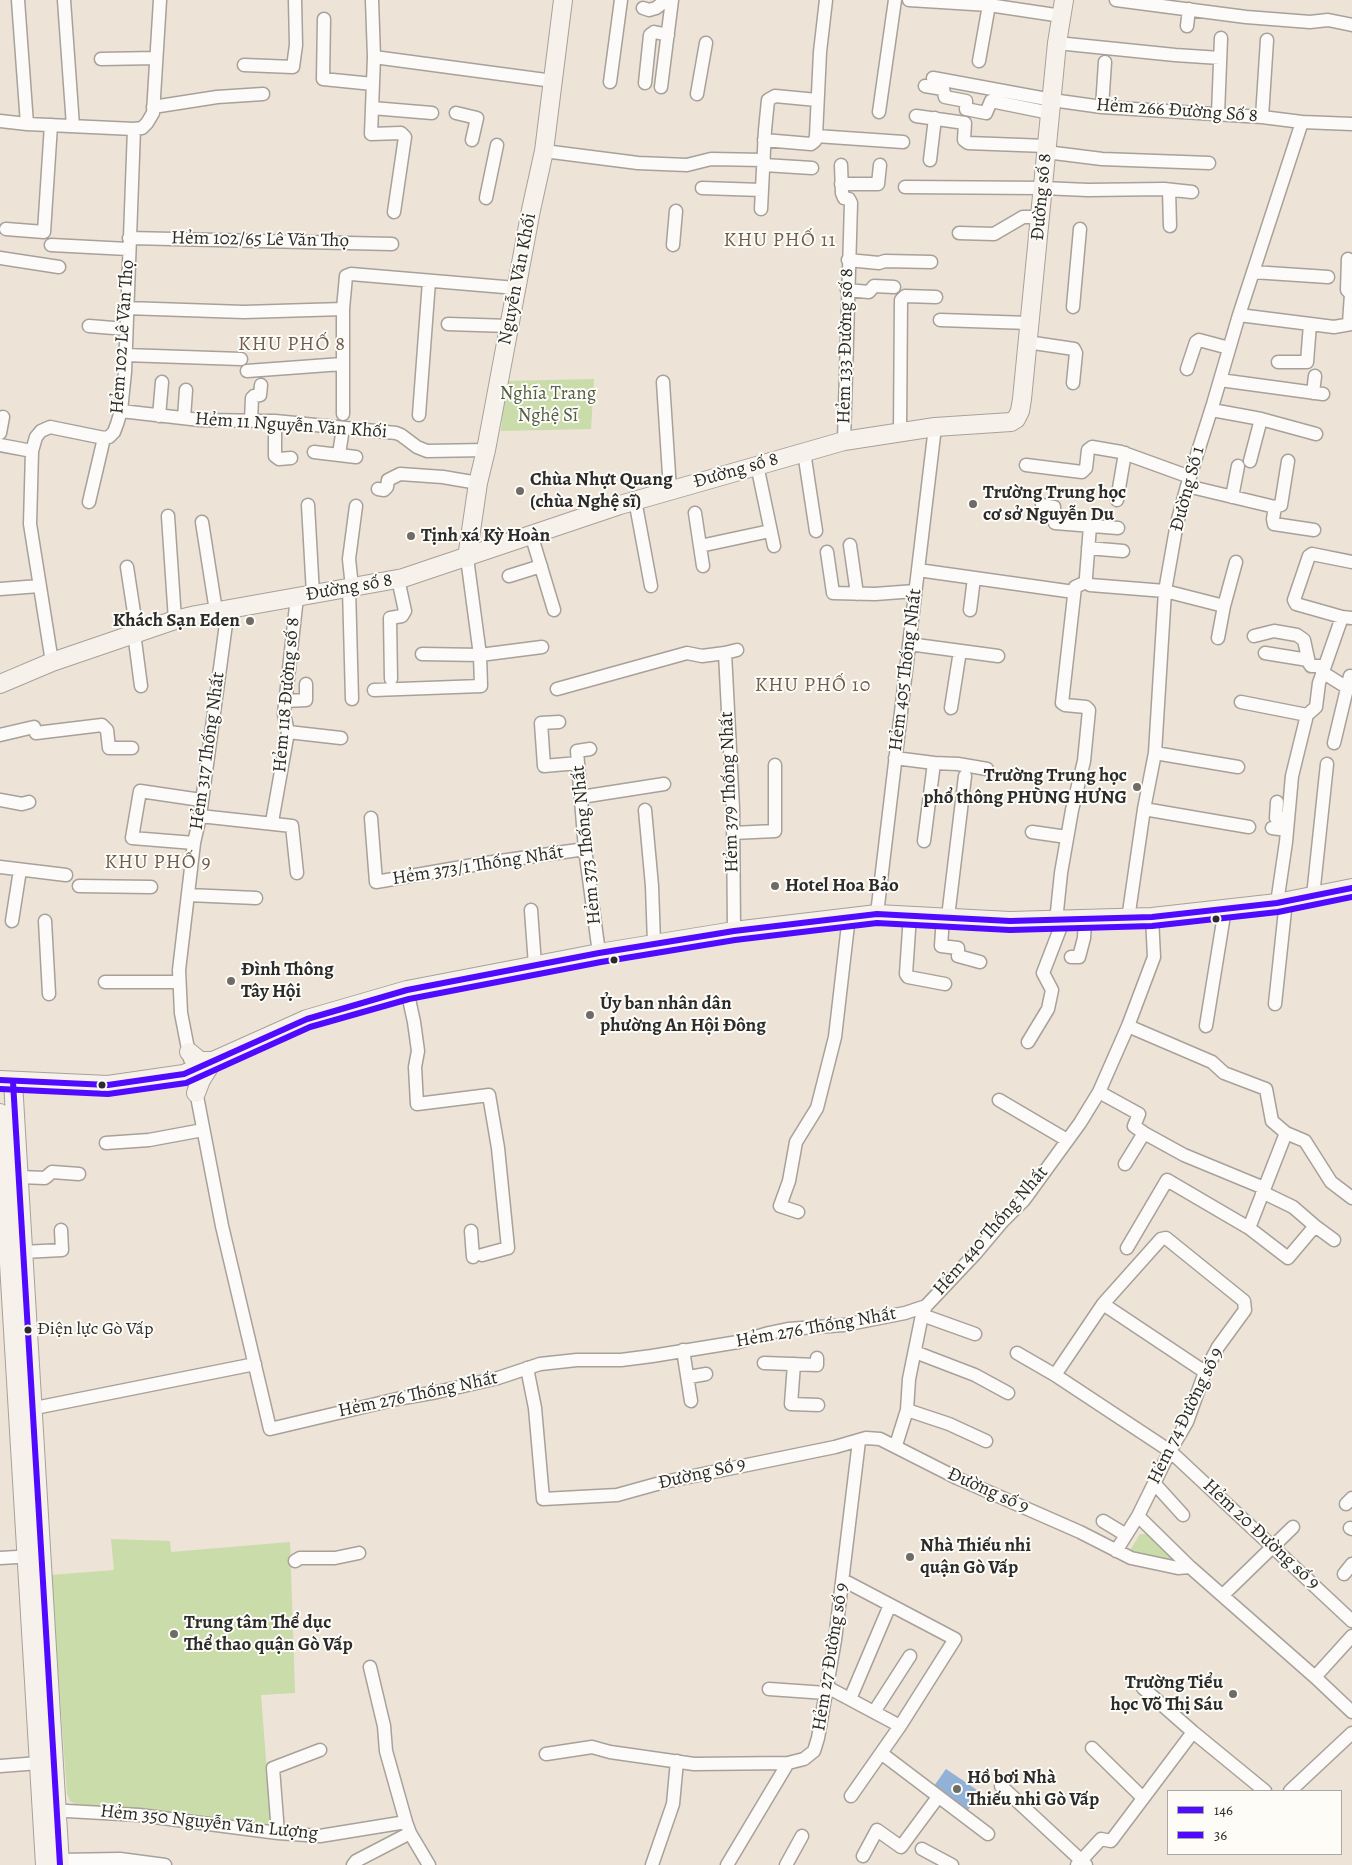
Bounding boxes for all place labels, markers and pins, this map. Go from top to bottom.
place label: Chùa Nhựt Quang (chùa Nghệ sĩ) [530,469,673,513]
place label: Trường Trung học cơ sở Nguyễn Du [983,482,1126,526]
marker: Chùa Nhựt Quang (chùa Nghệ sĩ) [514,485,526,497]
marker: Trường Trung học cơ sở Nguyễn Du [967,498,979,510]
place label: Tịnh xá Kỳ Hoàn [421,525,550,547]
marker: Tịnh xá Kỳ Hoàn [405,530,417,542]
place label: Khách Sạn Eden [113,610,240,632]
marker: Khách Sạn Eden [244,615,256,627]
place label: Trường Trung học phổ thông PHÙNG HƯNG [923,765,1127,809]
marker: Trường Trung học phổ thông PHÙNG HƯNG [1131,781,1143,793]
place label: Hotel Hoa Bảo [785,875,899,897]
marker: Hotel Hoa Bảo [769,880,781,892]
unlabelled marker [1211,914,1221,924]
unlabelled marker [609,955,619,965]
place label: Đình Thông Tây Hội [241,959,334,1003]
marker: Đình Thông Tây Hội [225,975,237,987]
place label: Ủy ban nhân dân phường An Hội Đông [600,993,766,1037]
marker: Ủy ban nhân dân phường An Hội Đông [584,1009,596,1021]
unlabelled marker [97,1080,107,1090]
place label: Điện lực Gò Vấp [37,1319,154,1341]
marker: Điện lực Gò Vấp [23,1325,33,1335]
place label: Nhà Thiếu nhi quận Gò Vấp [920,1535,1031,1579]
marker: Nhà Thiếu nhi quận Gò Vấp [904,1551,916,1563]
place label: Trung tâm Thể dục Thể thao quận Gò Vấp [184,1612,353,1656]
marker: Trung tâm Thể dục Thể thao quận Gò Vấp [168,1628,180,1640]
place label: Trường Tiểu học Võ Thị Sáu [1110,1672,1223,1716]
marker: Trường Tiểu học Võ Thị Sáu [1227,1688,1239,1700]
place label: Hồ bơi Nhà Thiếu nhi Gò Vấp [967,1767,1099,1811]
marker: Hồ bơi Nhà Thiếu nhi Gò Vấp [951,1783,963,1795]

